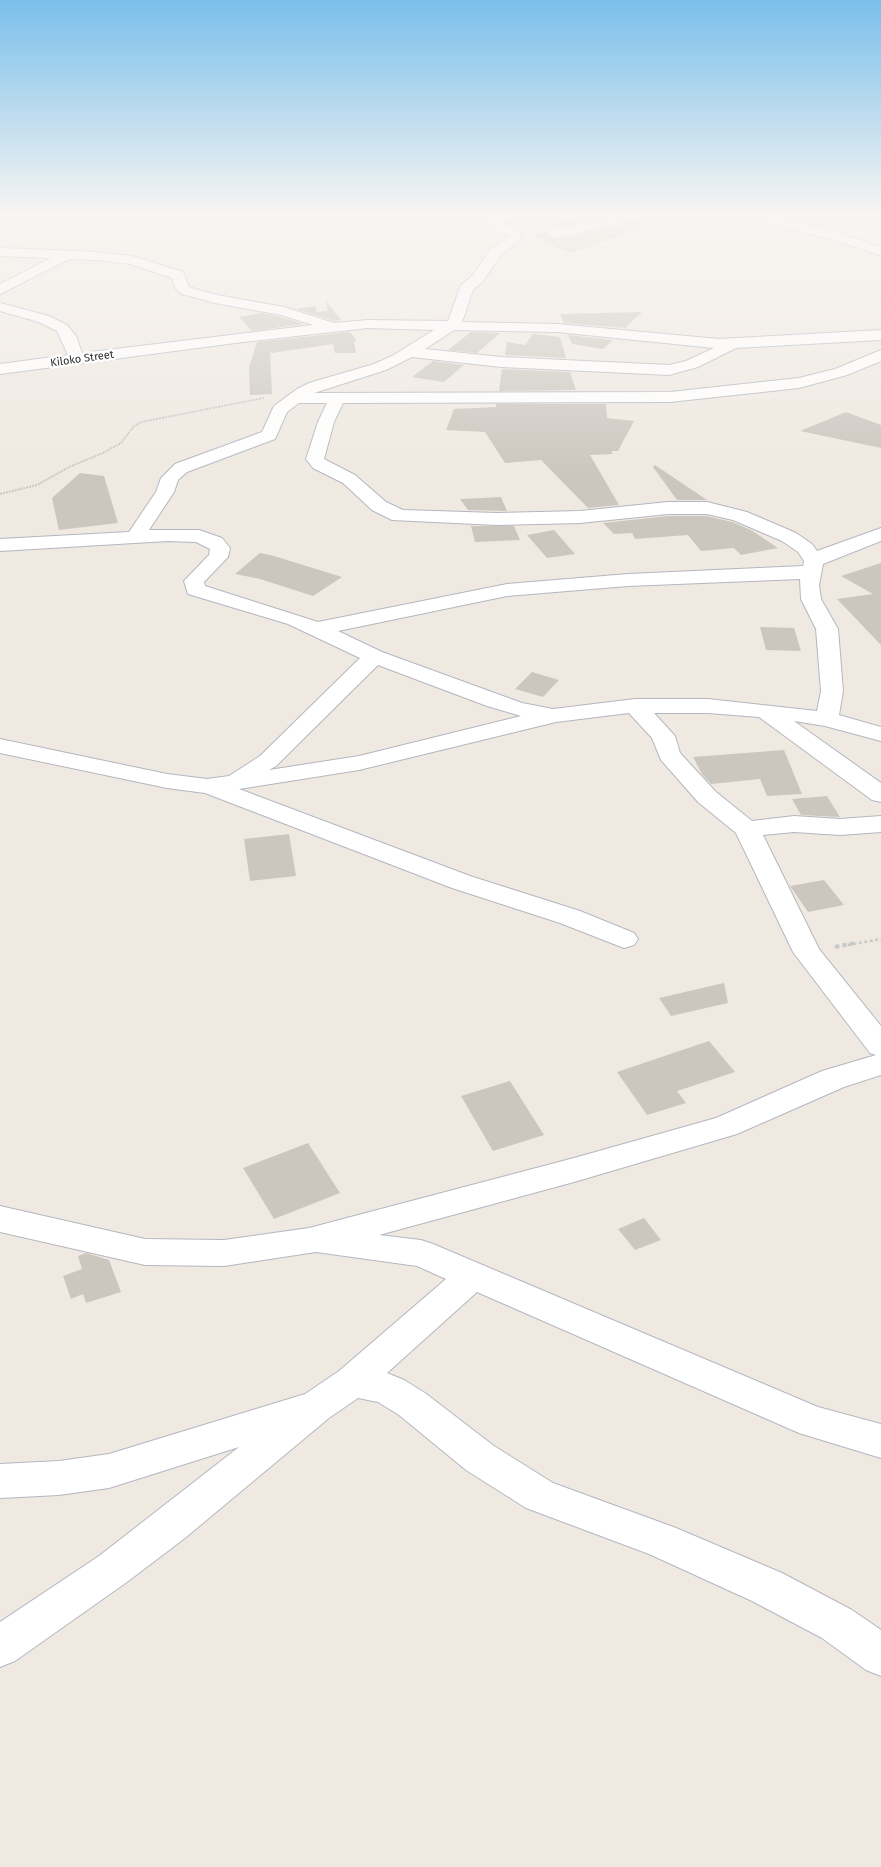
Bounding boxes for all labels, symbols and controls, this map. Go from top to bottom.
street label: Kiloko Street [49,348,115,370]

